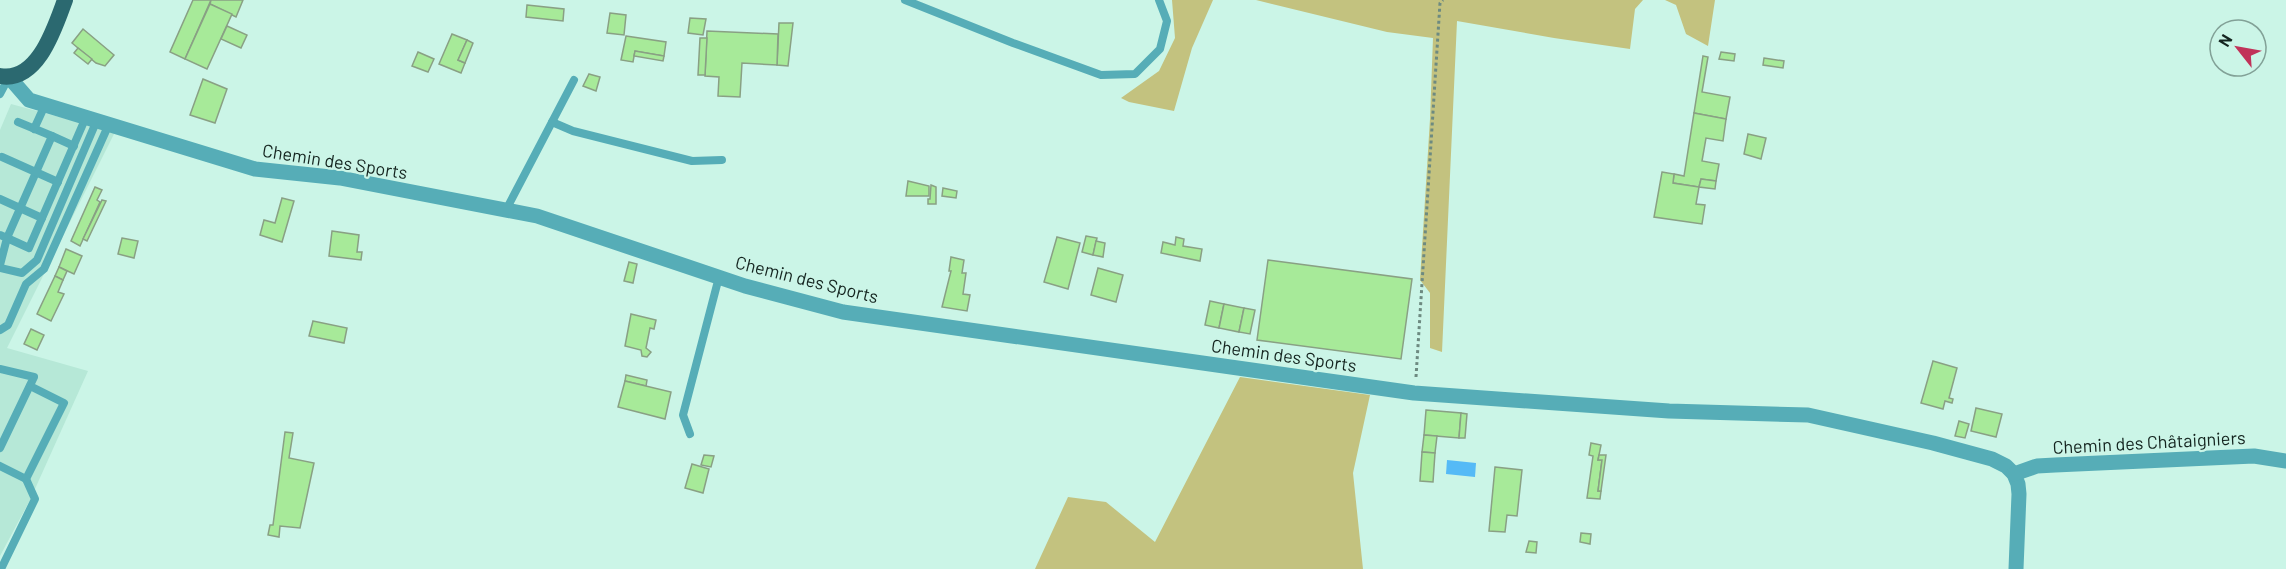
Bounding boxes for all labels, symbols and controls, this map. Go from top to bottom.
north arrow [2208,18,2268,78]
text: N [2214,31,2236,49]
street label: Chemin des Sports [261,139,409,183]
street label: Chemin des Sports [733,251,881,307]
street label: Chemin des Sports [1210,334,1358,376]
street label: Chemin des Châtaigniers [2052,426,2246,458]

